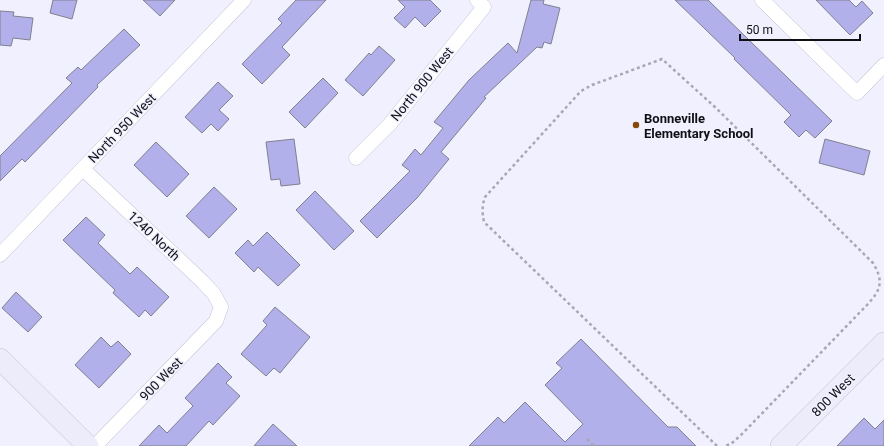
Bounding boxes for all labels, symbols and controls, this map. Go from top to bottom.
scale bar [740,16,860,42]
text: 50 m [746,23,773,37]
street label: North 900 West [388,44,456,124]
street label: North 950 West [85,90,159,166]
place label: Bonneville Elementary School [644,111,754,141]
marker: Bonneville Elementary School [631,120,641,130]
street label: 1240 North [125,208,183,264]
street label: 900 West [137,354,185,404]
street label: 800 West [808,370,858,420]

